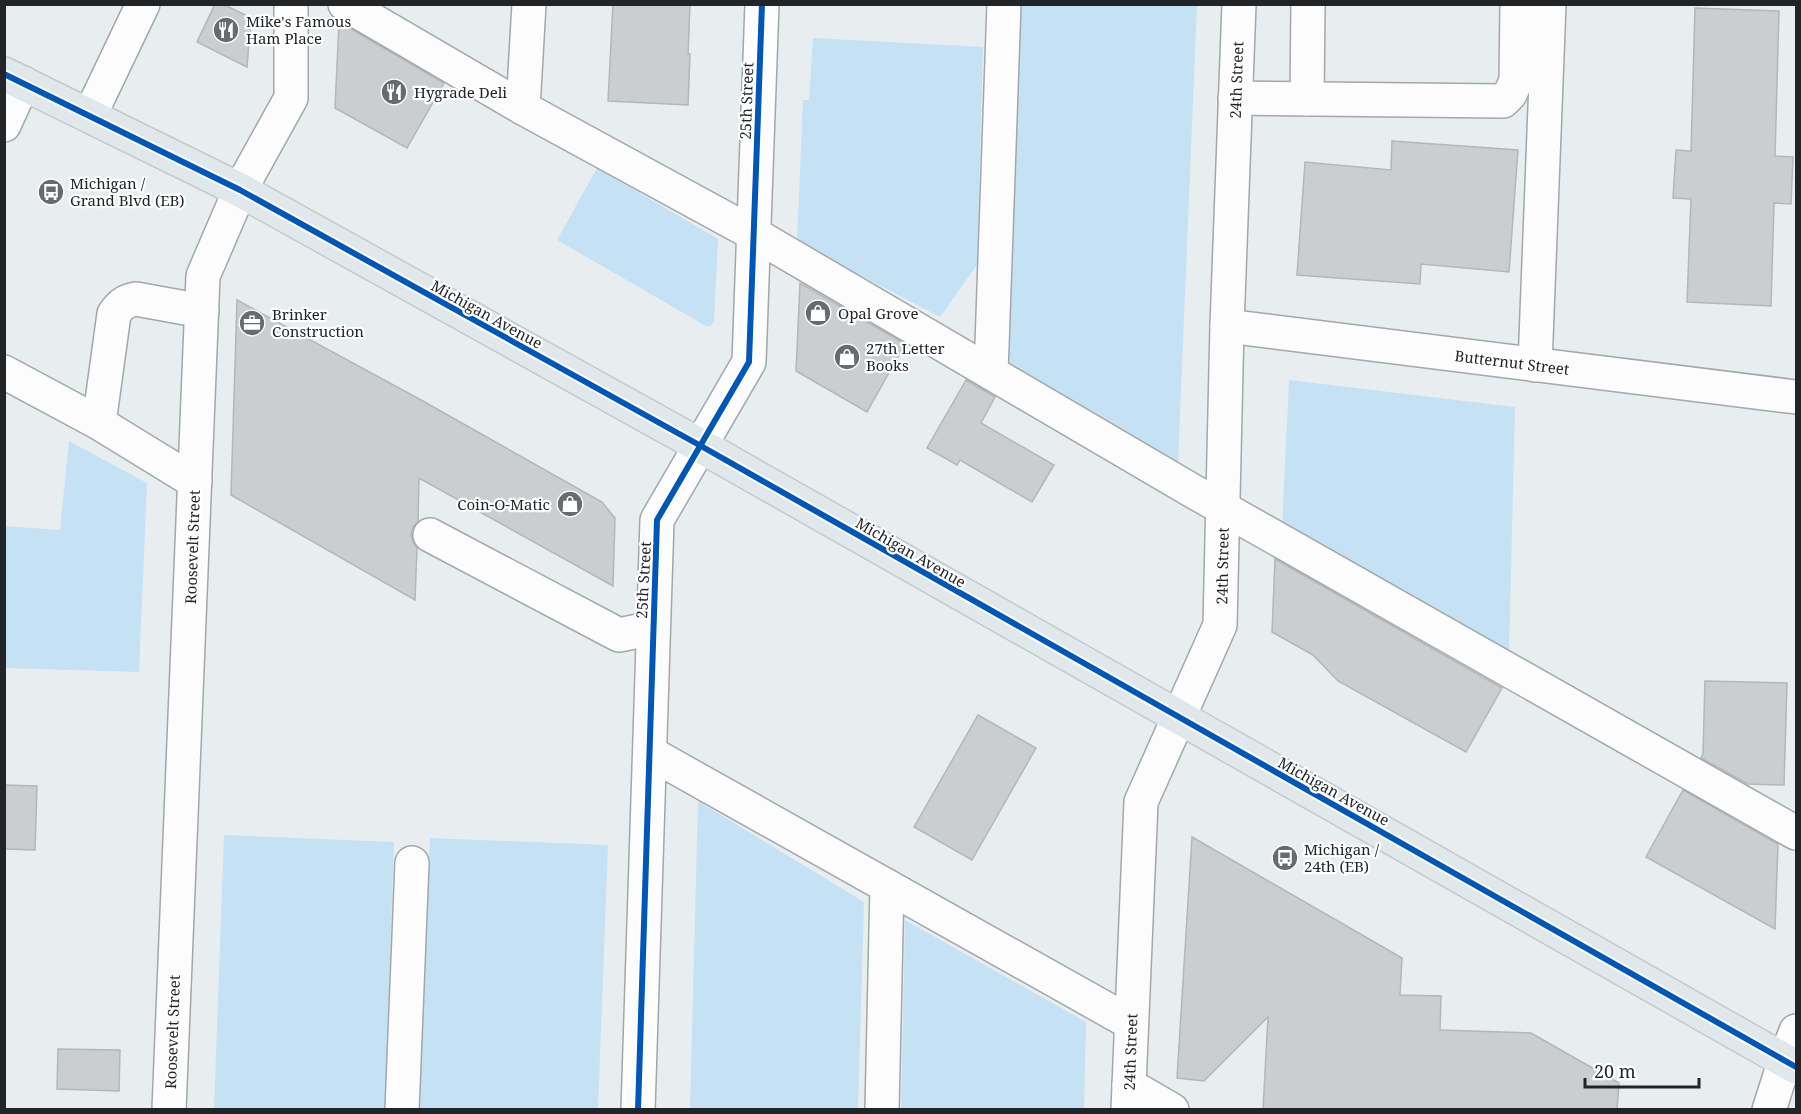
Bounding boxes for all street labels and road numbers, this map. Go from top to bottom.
street label: 24th Street [1225,41,1247,119]
street label: 25th Street [735,62,757,140]
street label: Michigan Avenue [428,275,546,353]
street label: Butternut Street [1454,345,1570,379]
street label: Roosevelt Street [180,490,204,604]
street label: Michigan Avenue [852,512,970,592]
street label: 24th Street [1211,527,1233,605]
street label: 25th Street [631,541,655,619]
street label: Michigan Avenue [1275,752,1393,830]
street label: Roosevelt Street [160,975,184,1089]
street label: 24th Street [1119,1013,1141,1091]

